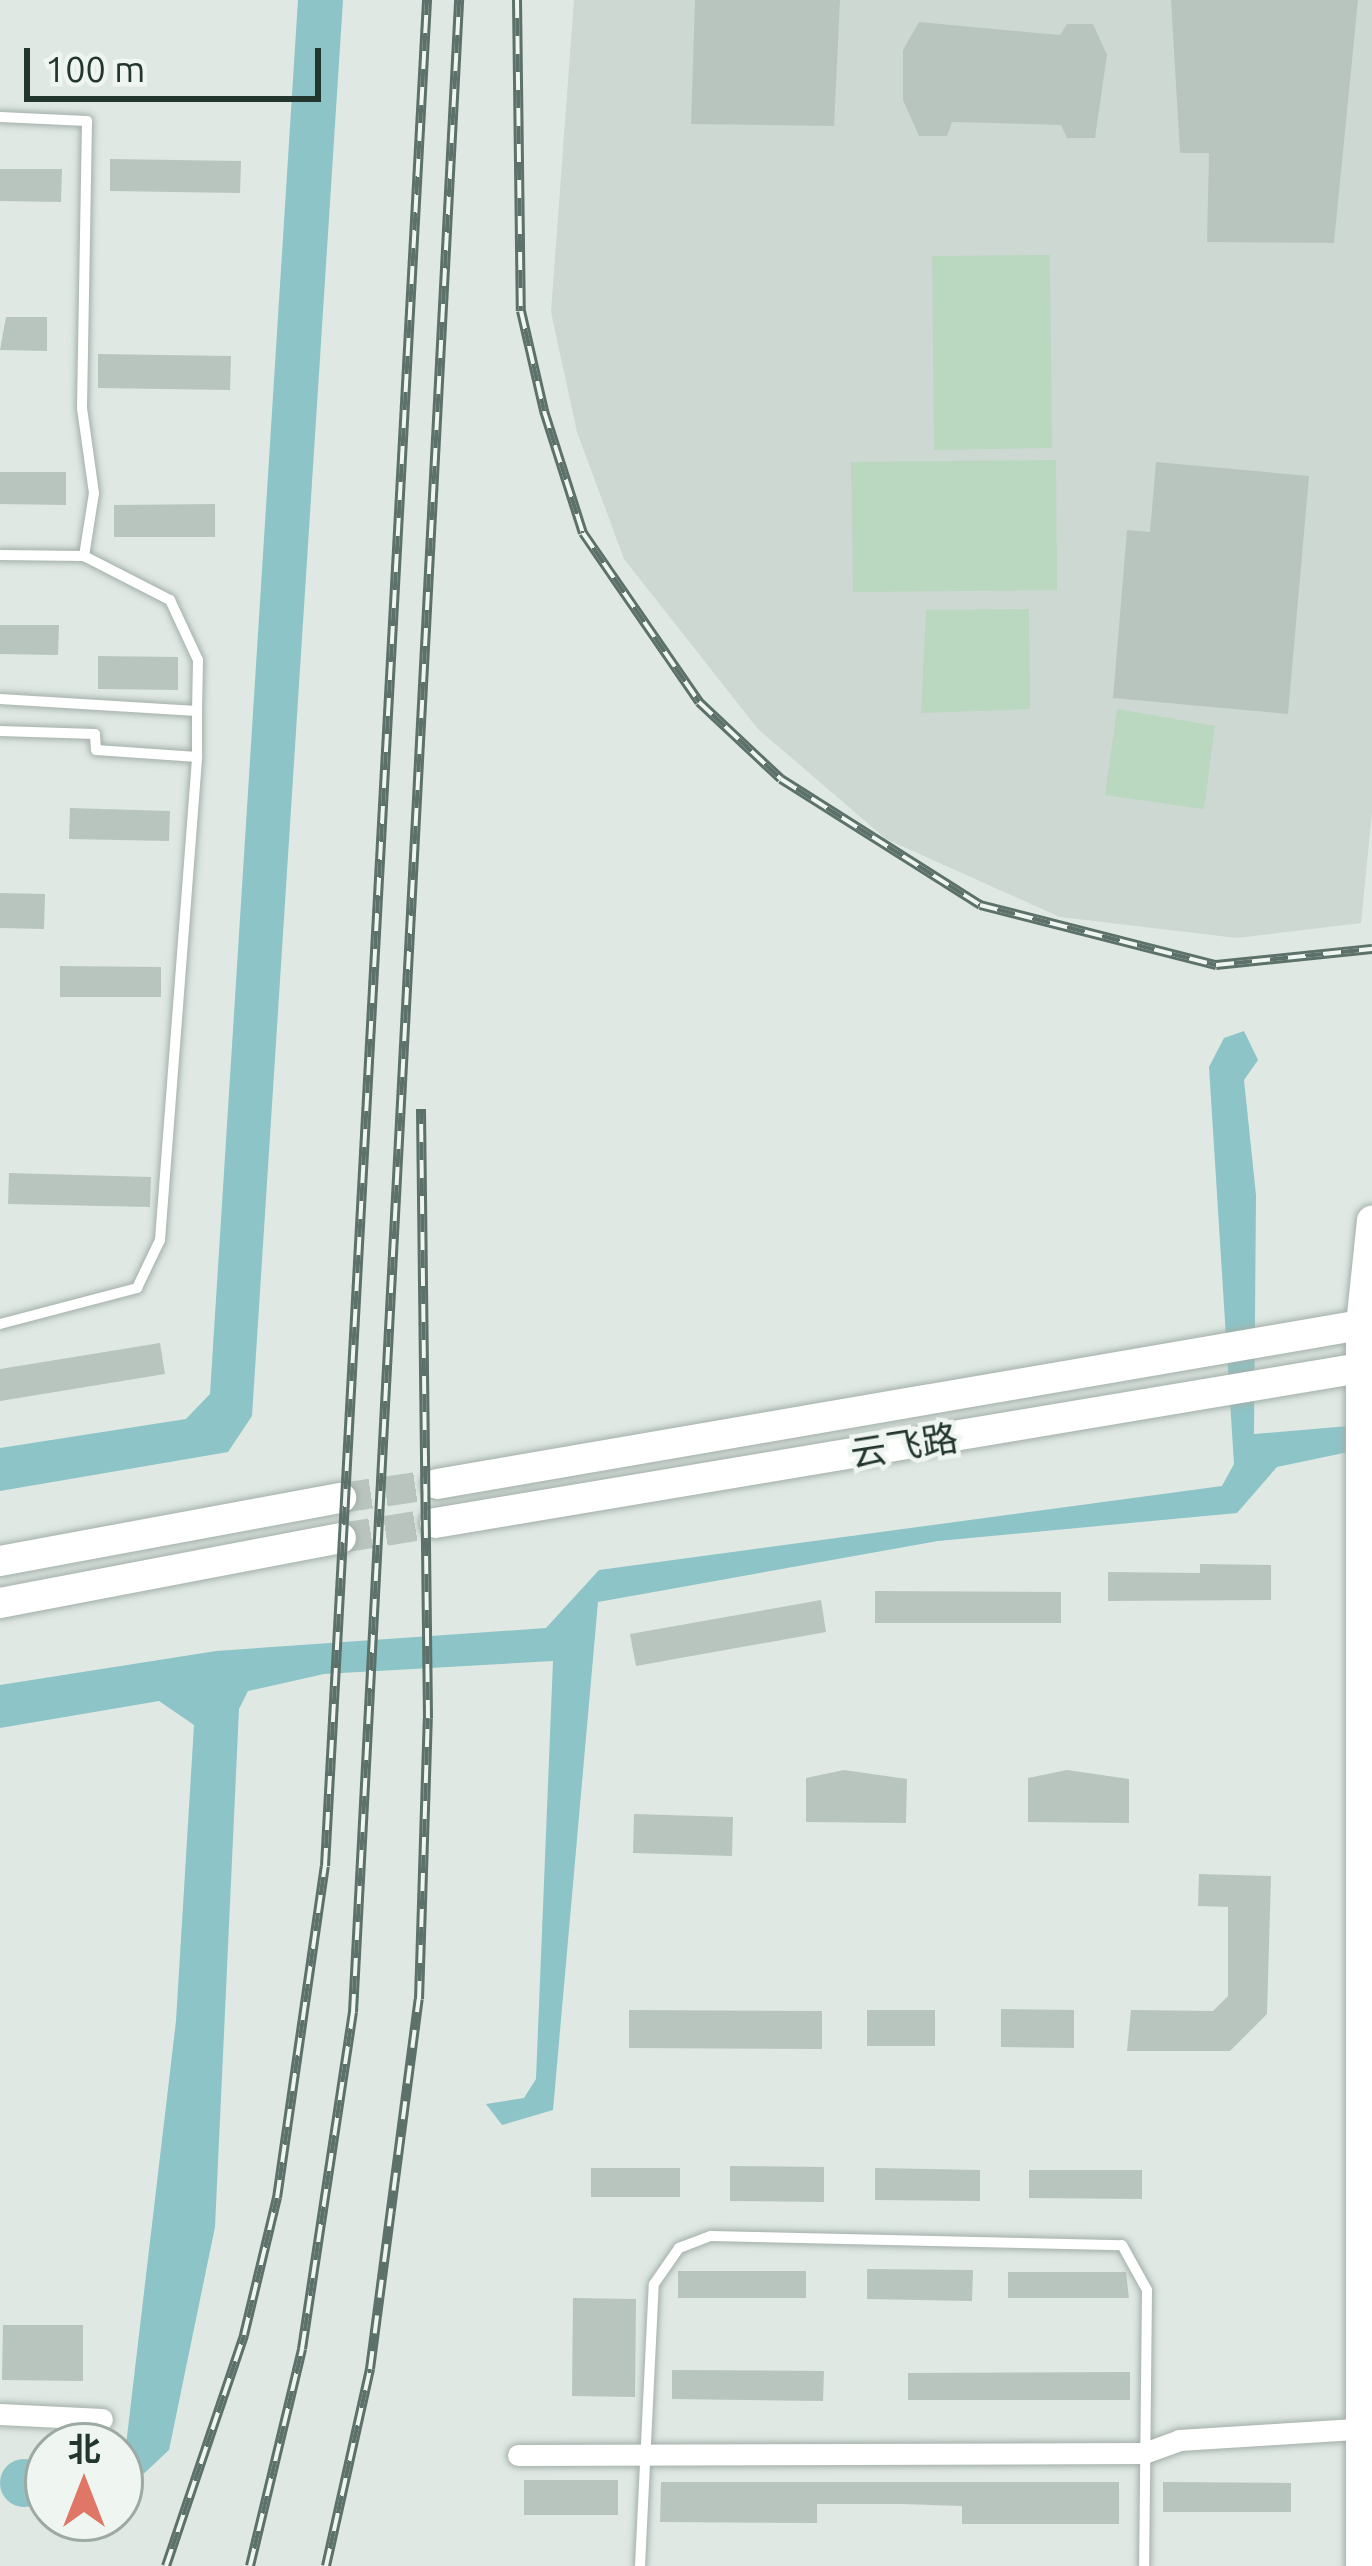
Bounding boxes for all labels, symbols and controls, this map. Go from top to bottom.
scale bar [30,24,327,98]
text: 100 m [45,48,145,89]
street label: 云飞路 [847,1415,961,1475]
north arrow [24,2422,144,2542]
text: 北 [68,2430,101,2467]

